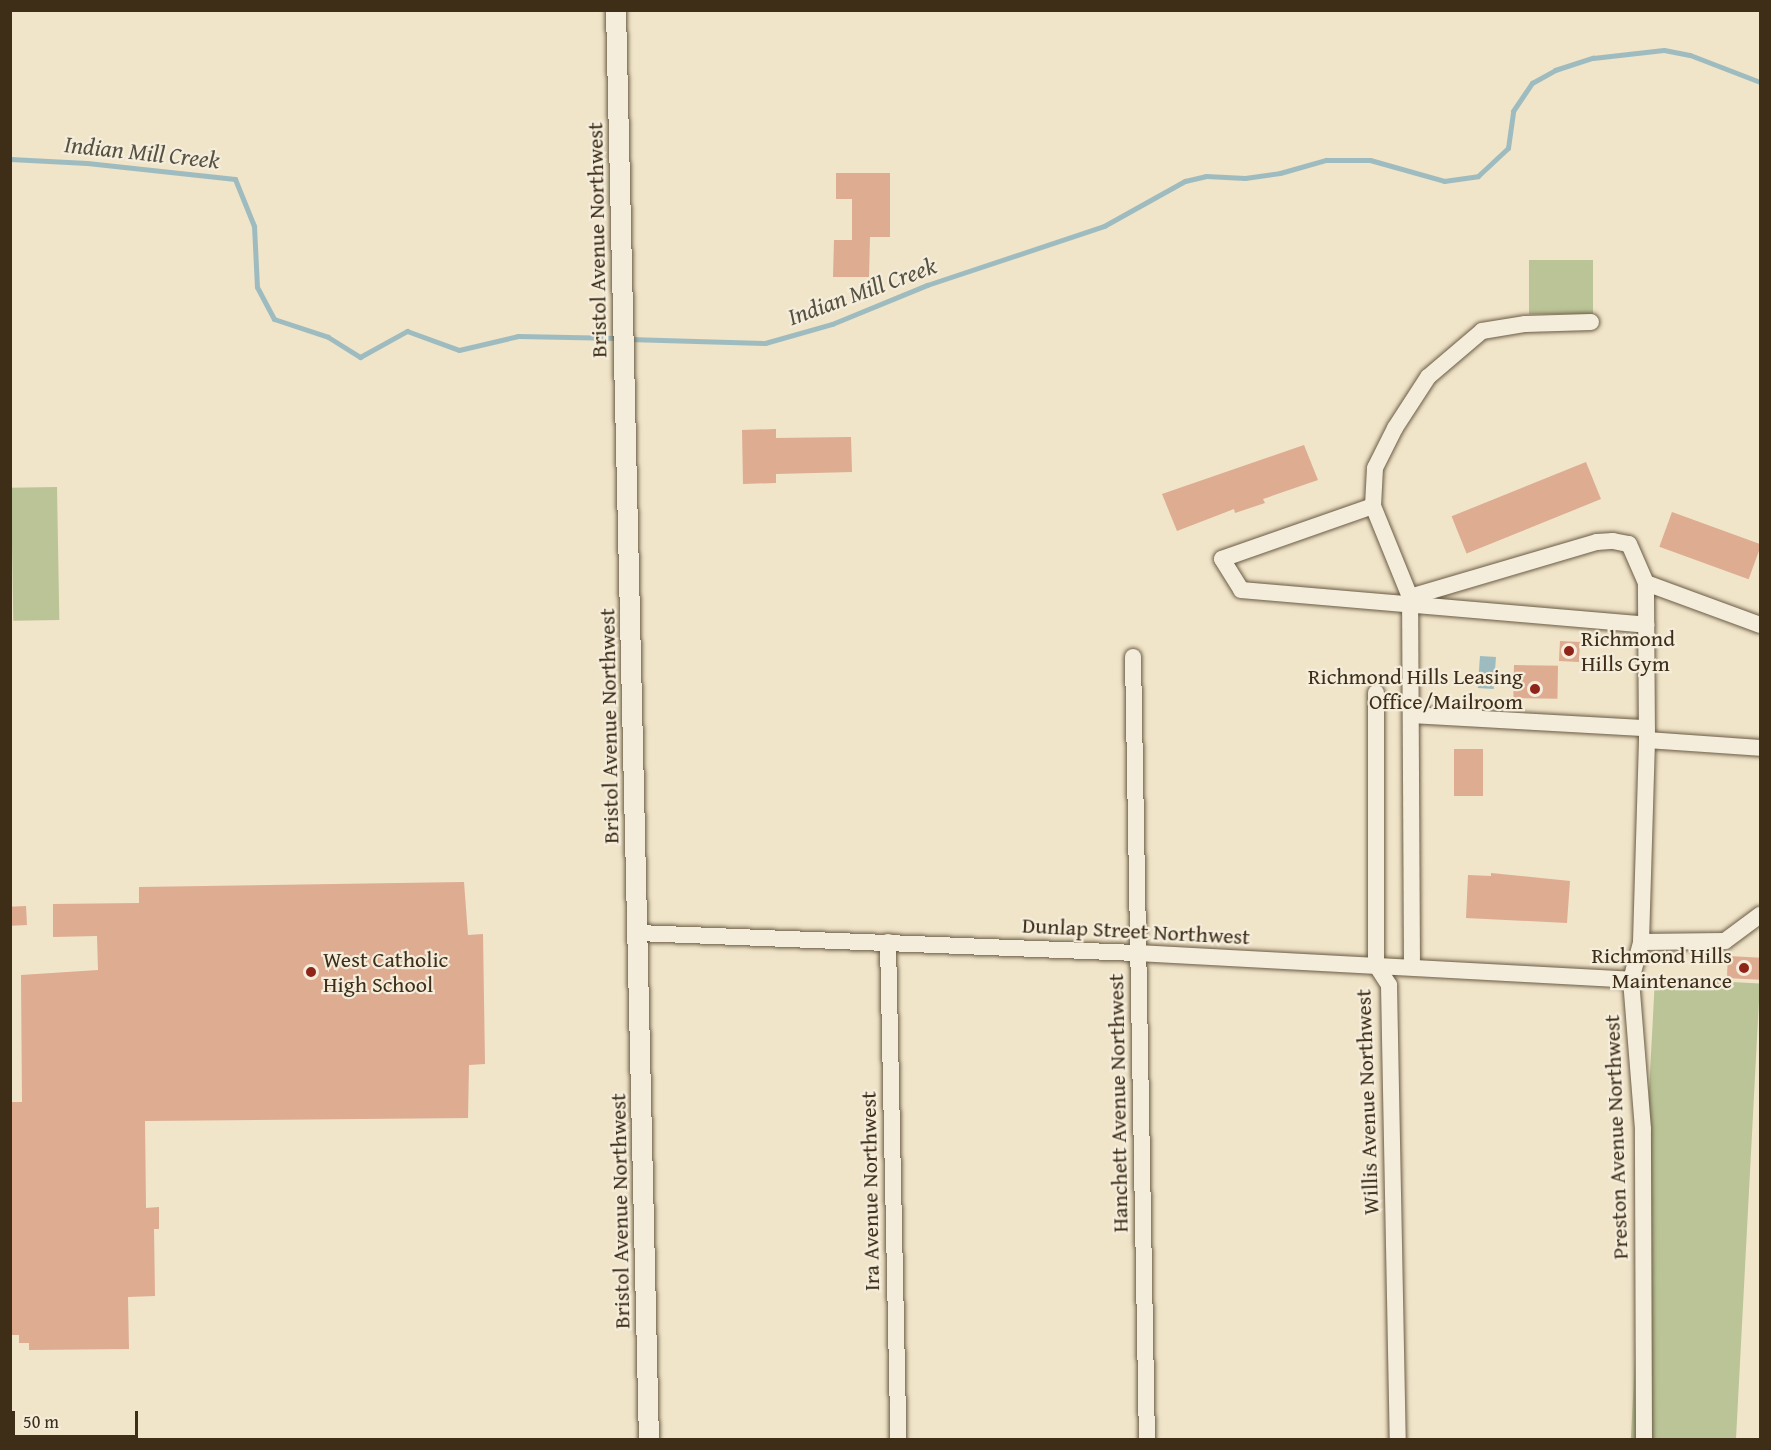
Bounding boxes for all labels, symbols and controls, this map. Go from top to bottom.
street label: Bristol Avenue Northwest [582,122,612,358]
water label: Indian Mill Creek [63,130,221,174]
water label: Indian Mill Creek [784,251,940,331]
street label: Bristol Avenue Northwest [594,608,624,844]
place label: Richmond Hills Gym [1581,625,1675,676]
marker: Richmond Hills Gym [1562,644,1576,658]
place label: Richmond Hills Leasing Office/Mailroom [1308,663,1523,714]
marker: Richmond Hills Leasing Office/Mailroom [1528,682,1542,696]
street label: Dunlap Street Northwest [1021,912,1251,950]
place label: Richmond Hills Maintenance [1591,942,1732,993]
place label: West Catholic High School [323,946,448,998]
marker: Richmond Hills Maintenance [1737,961,1751,975]
marker: West Catholic High School [304,965,318,979]
street label: Hanchett Avenue Northwest [1103,973,1133,1233]
street label: Willis Avenue Northwest [1350,988,1384,1216]
street label: Preston Avenue Northwest [1599,1014,1633,1260]
street label: Ira Avenue Northwest [855,1091,885,1291]
street label: Bristol Avenue Northwest [605,1093,635,1329]
scale bar [15,1399,141,1437]
text: 50 m [23,1408,59,1435]

